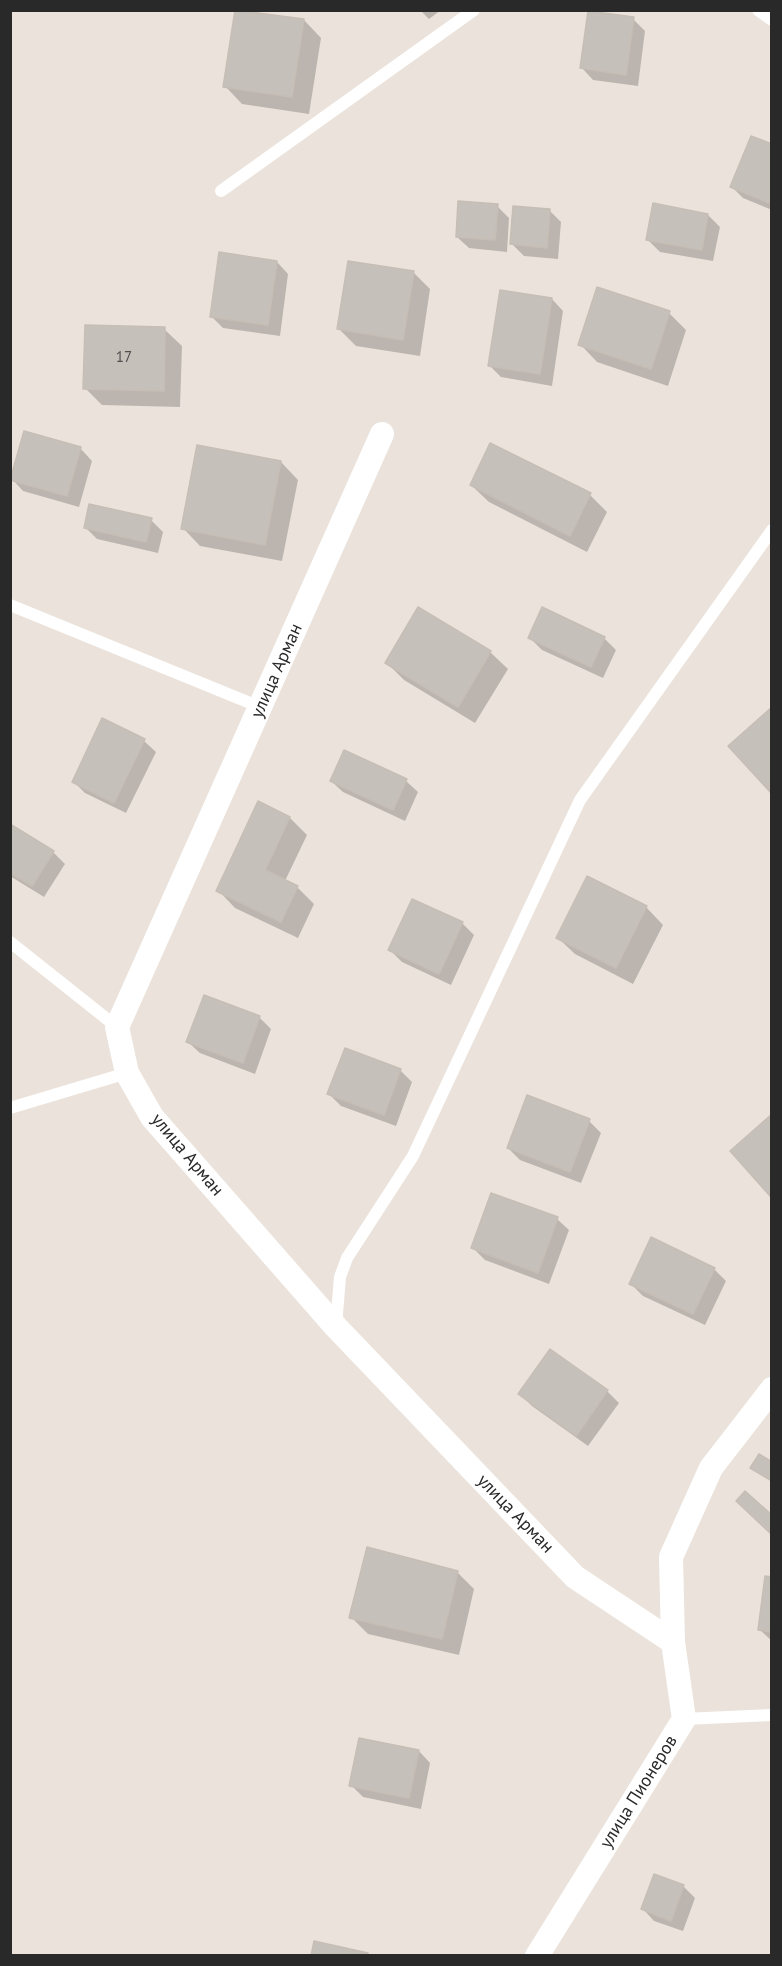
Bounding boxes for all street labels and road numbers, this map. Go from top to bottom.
street label: улица Арман [247,620,307,722]
street label: улица Арман [146,1109,228,1201]
street label: улица Арман [472,1470,558,1558]
street label: улица Пионеров [596,1731,682,1853]

